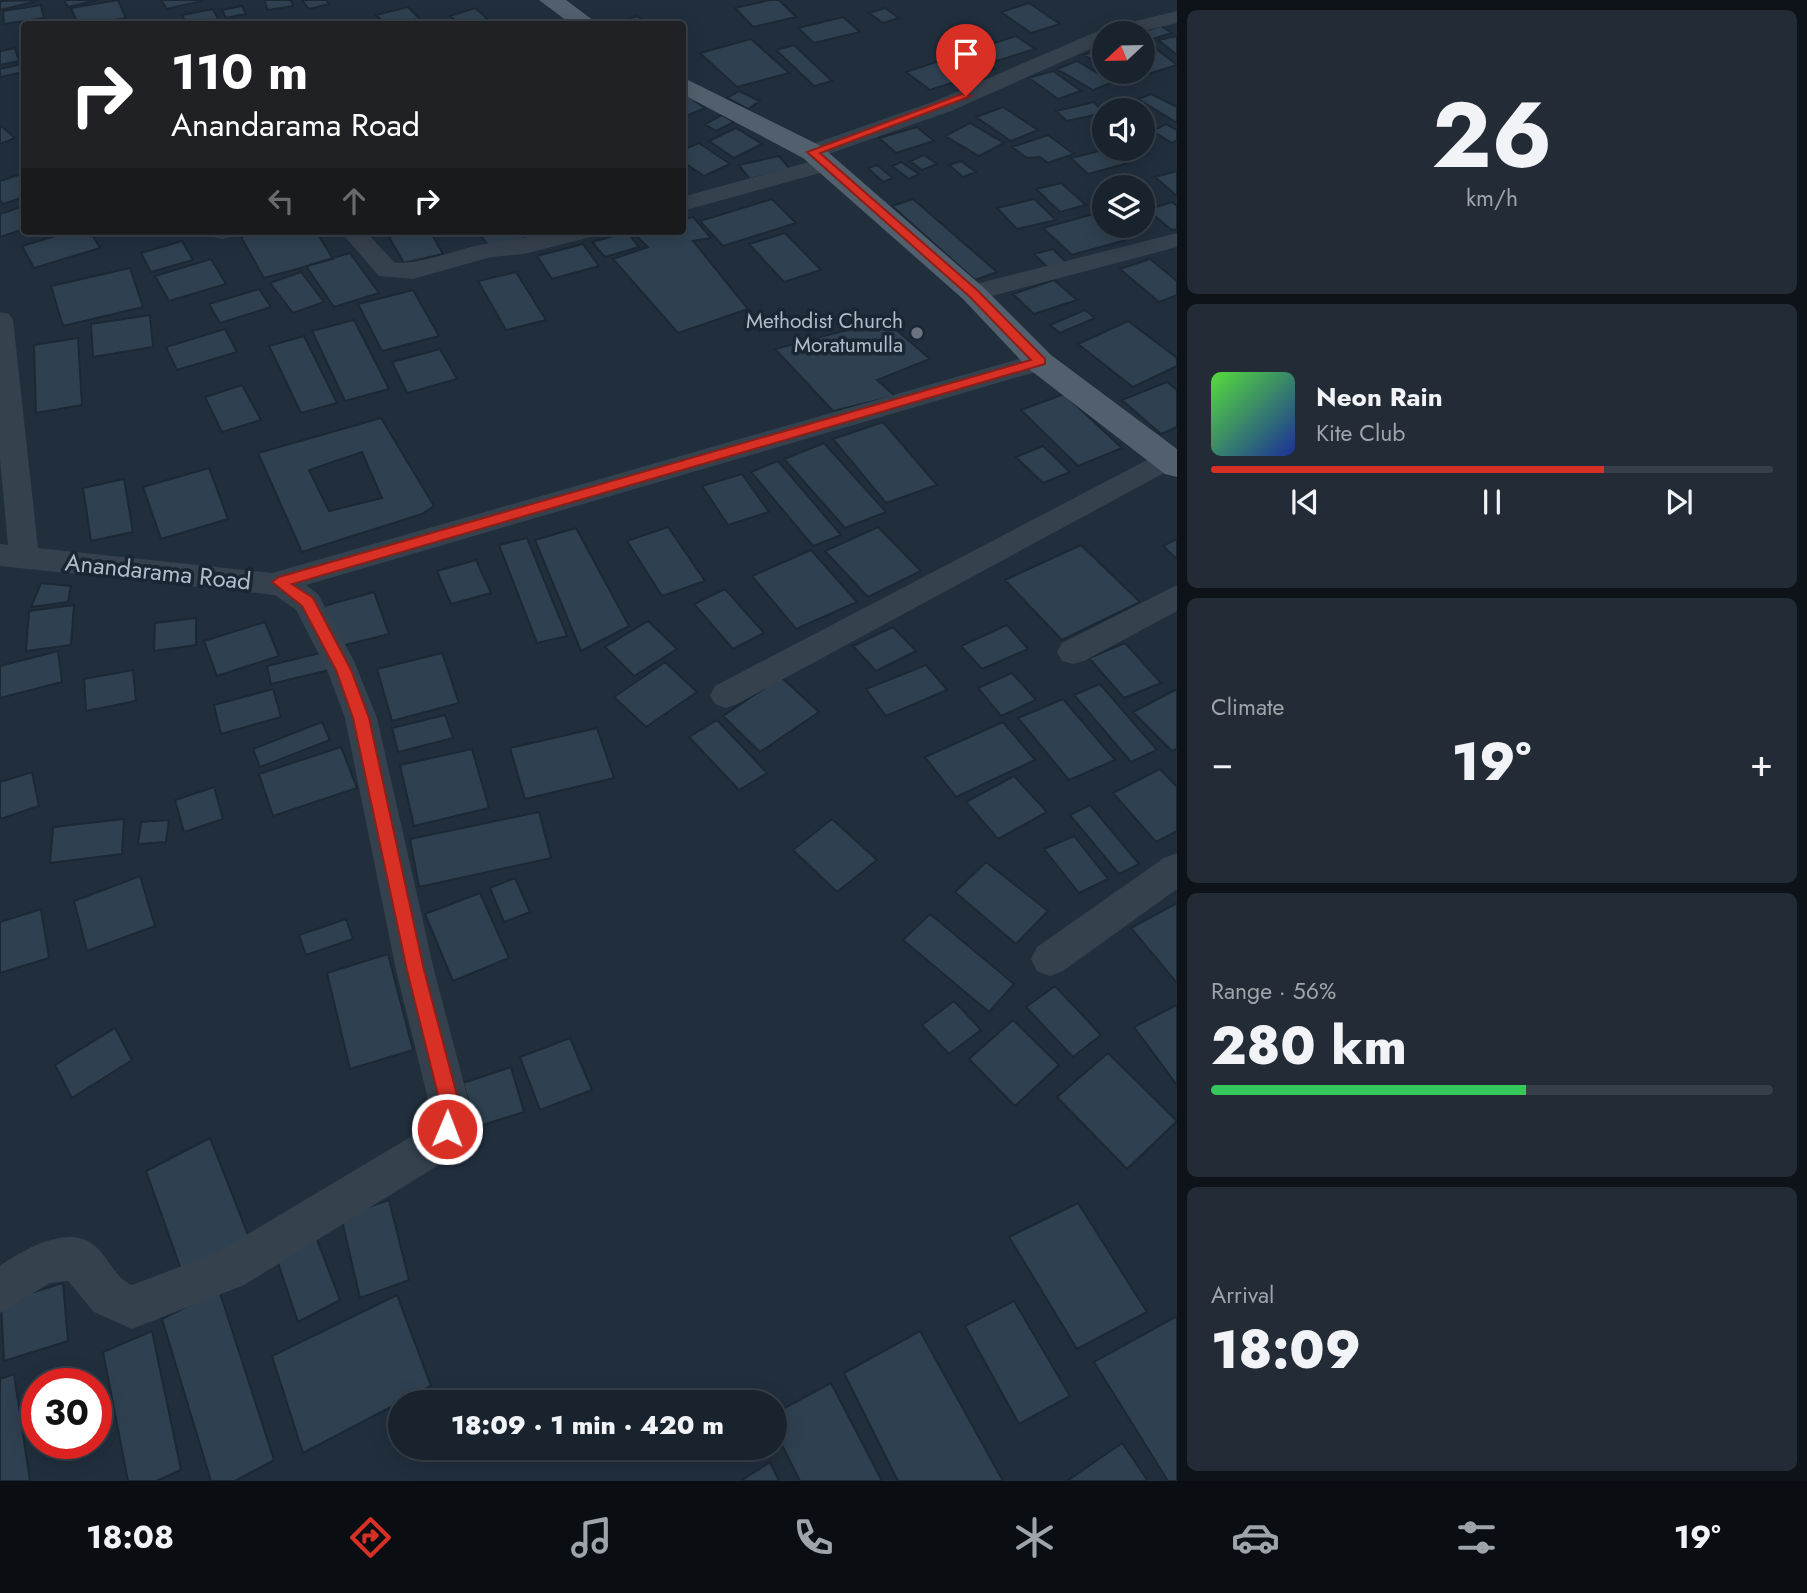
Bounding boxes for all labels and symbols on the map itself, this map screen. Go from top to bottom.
north arrow [1092,21,1155,84]
pin [936,24,996,96]
place label: Methodist Church Moratumulla [746,306,903,360]
marker: Methodist Church Moratumulla [909,325,925,341]
street label: Anandarama Road [63,544,253,599]
position arrow [410,1092,484,1166]
speed limit sign: 30 [21,1368,112,1459]

